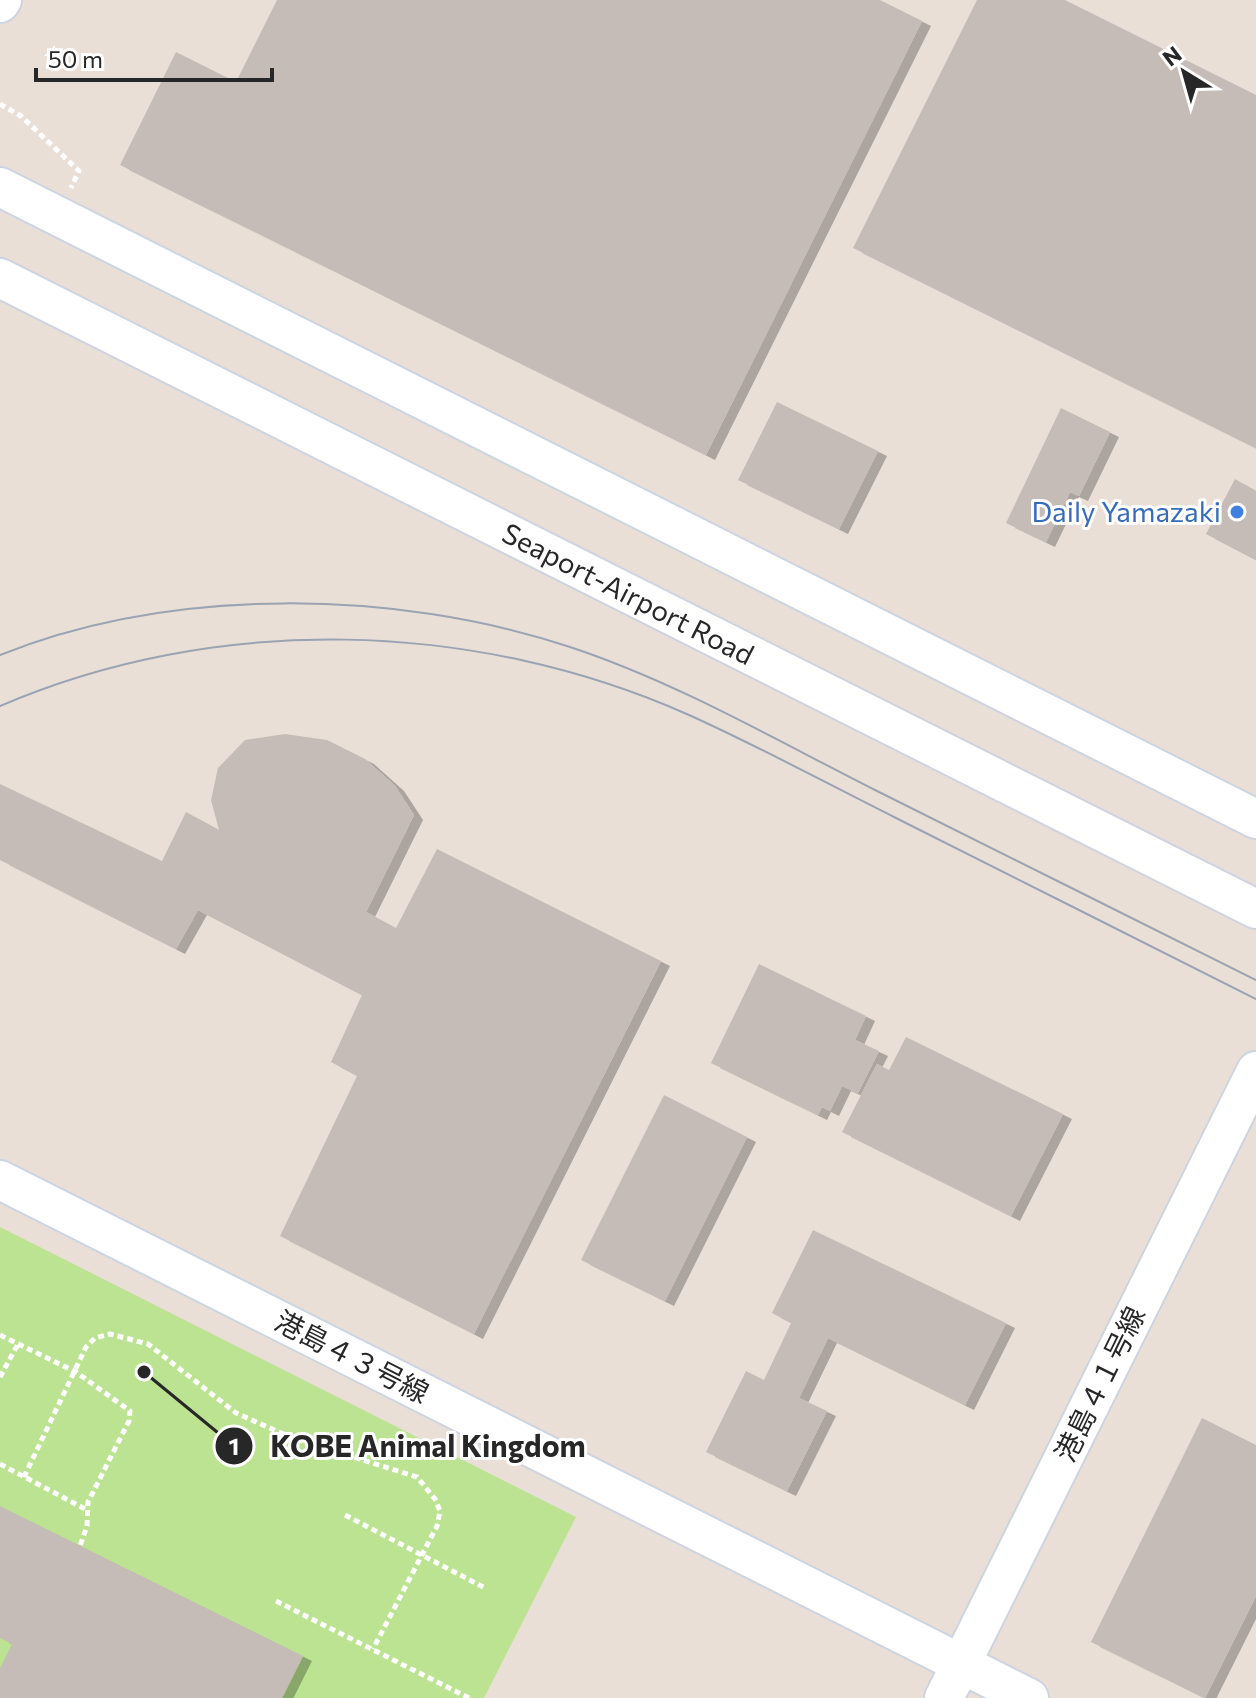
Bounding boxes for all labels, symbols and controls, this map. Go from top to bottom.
scale bar [36,32,272,82]
north arrow [1144,32,1224,112]
text: N [1157,40,1186,71]
text: 50 m [48,44,103,73]
place label: Daily Yamazaki [1031,494,1221,528]
marker: Daily Yamazaki [1228,503,1246,521]
street label: Seaport-Airport Road [497,515,760,671]
street label: 港島４１号線 [1047,1301,1151,1467]
street label: 港島４３号線 [270,1303,435,1409]
callout: KOBE Animal Kingdom [214,1419,601,1473]
text: KOBE Animal Kingdom [270,1426,586,1463]
text: 1 [229,1431,239,1460]

